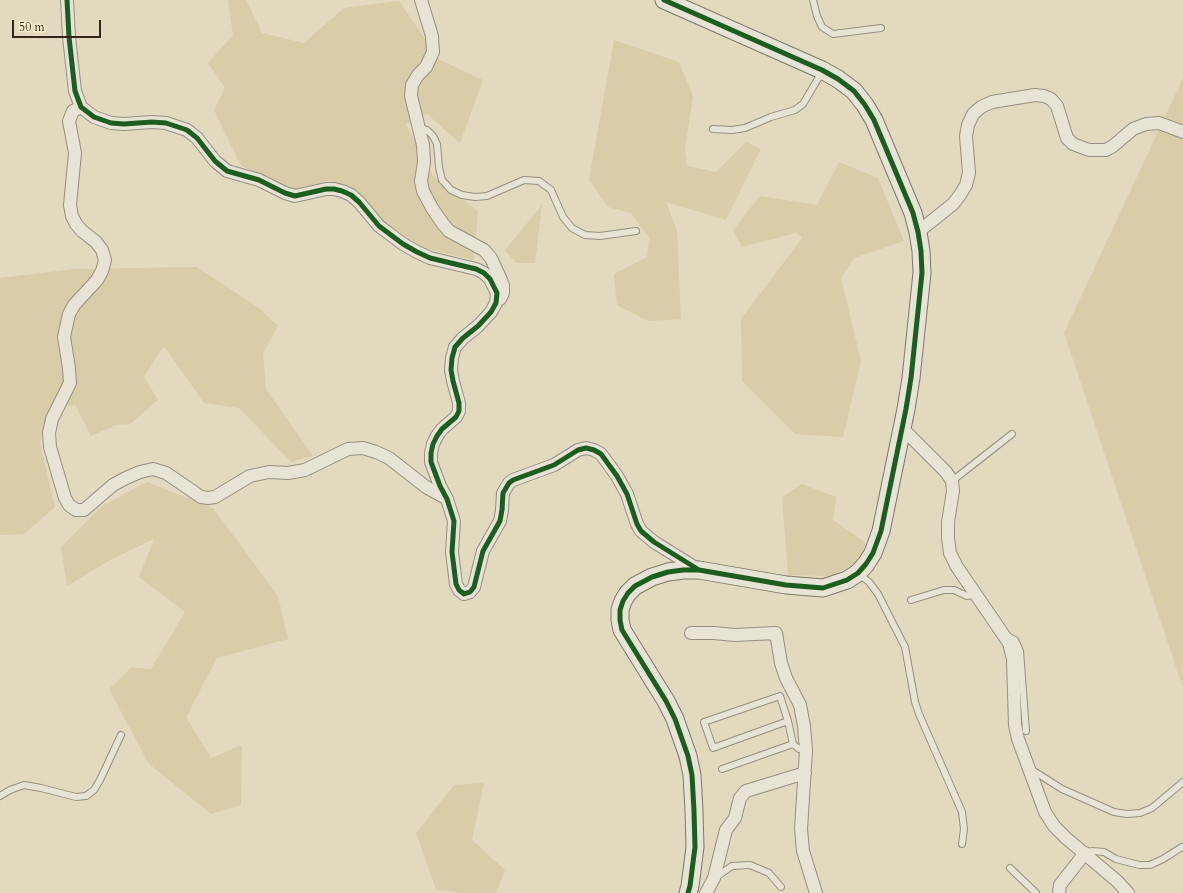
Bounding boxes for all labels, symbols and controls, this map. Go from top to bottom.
scale bar [14,12,103,38]
text: 50 m [19,19,45,35]

